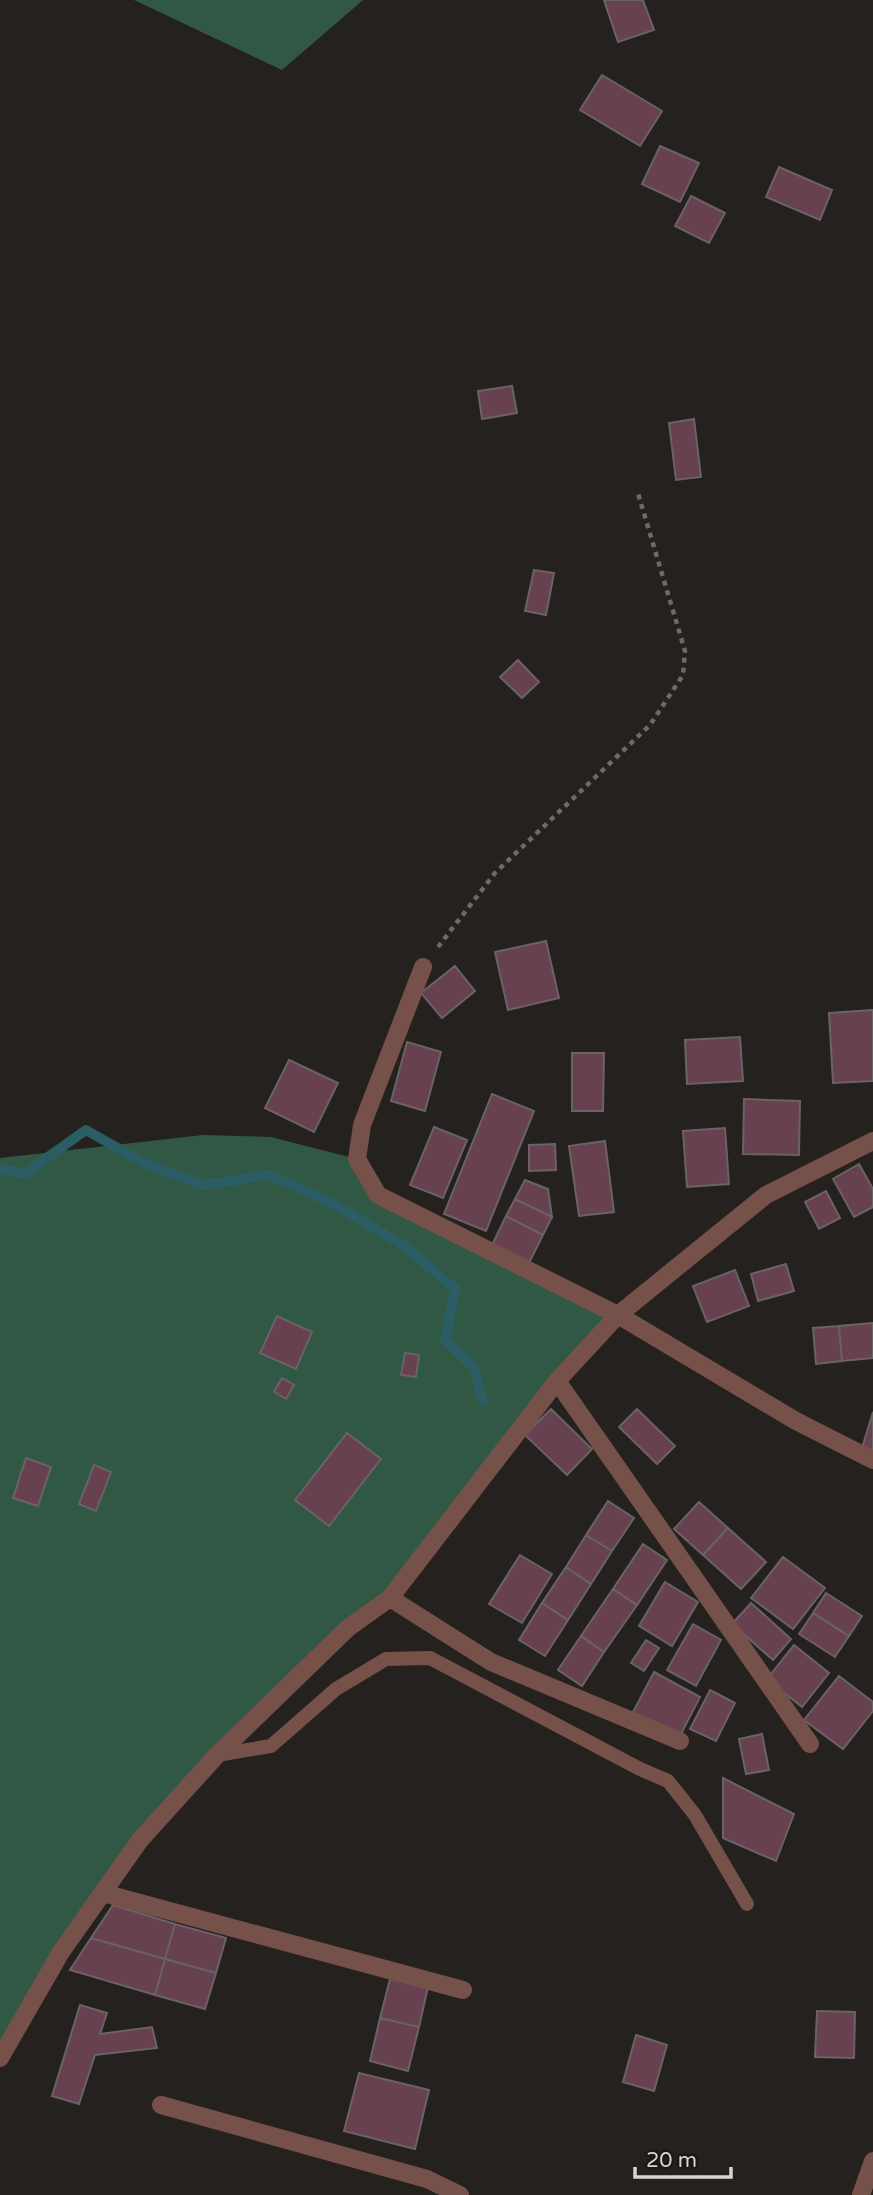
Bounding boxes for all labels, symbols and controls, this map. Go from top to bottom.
scale bar [635,2136,731,2180]
text: 20 m [646,2148,697,2173]

